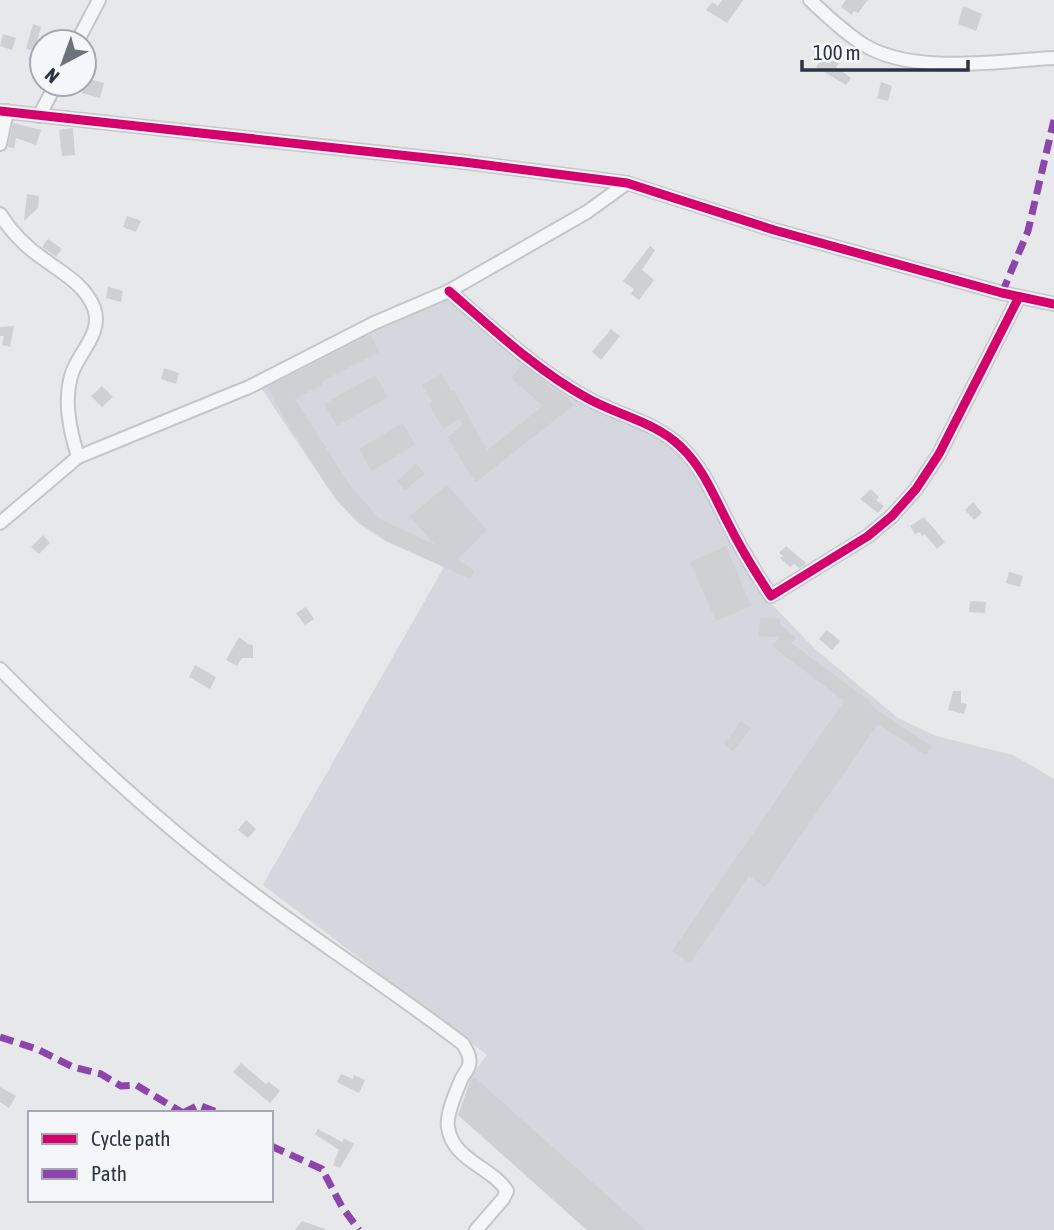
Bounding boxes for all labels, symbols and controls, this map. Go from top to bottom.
north arrow [28,28,98,98]
scale bar [802,28,968,72]
text: 100 m [813,40,861,64]
text: N [40,64,63,88]
legend [28,1111,273,1202]
text: Cycle path [91,1126,170,1150]
text: Path [91,1161,127,1185]

